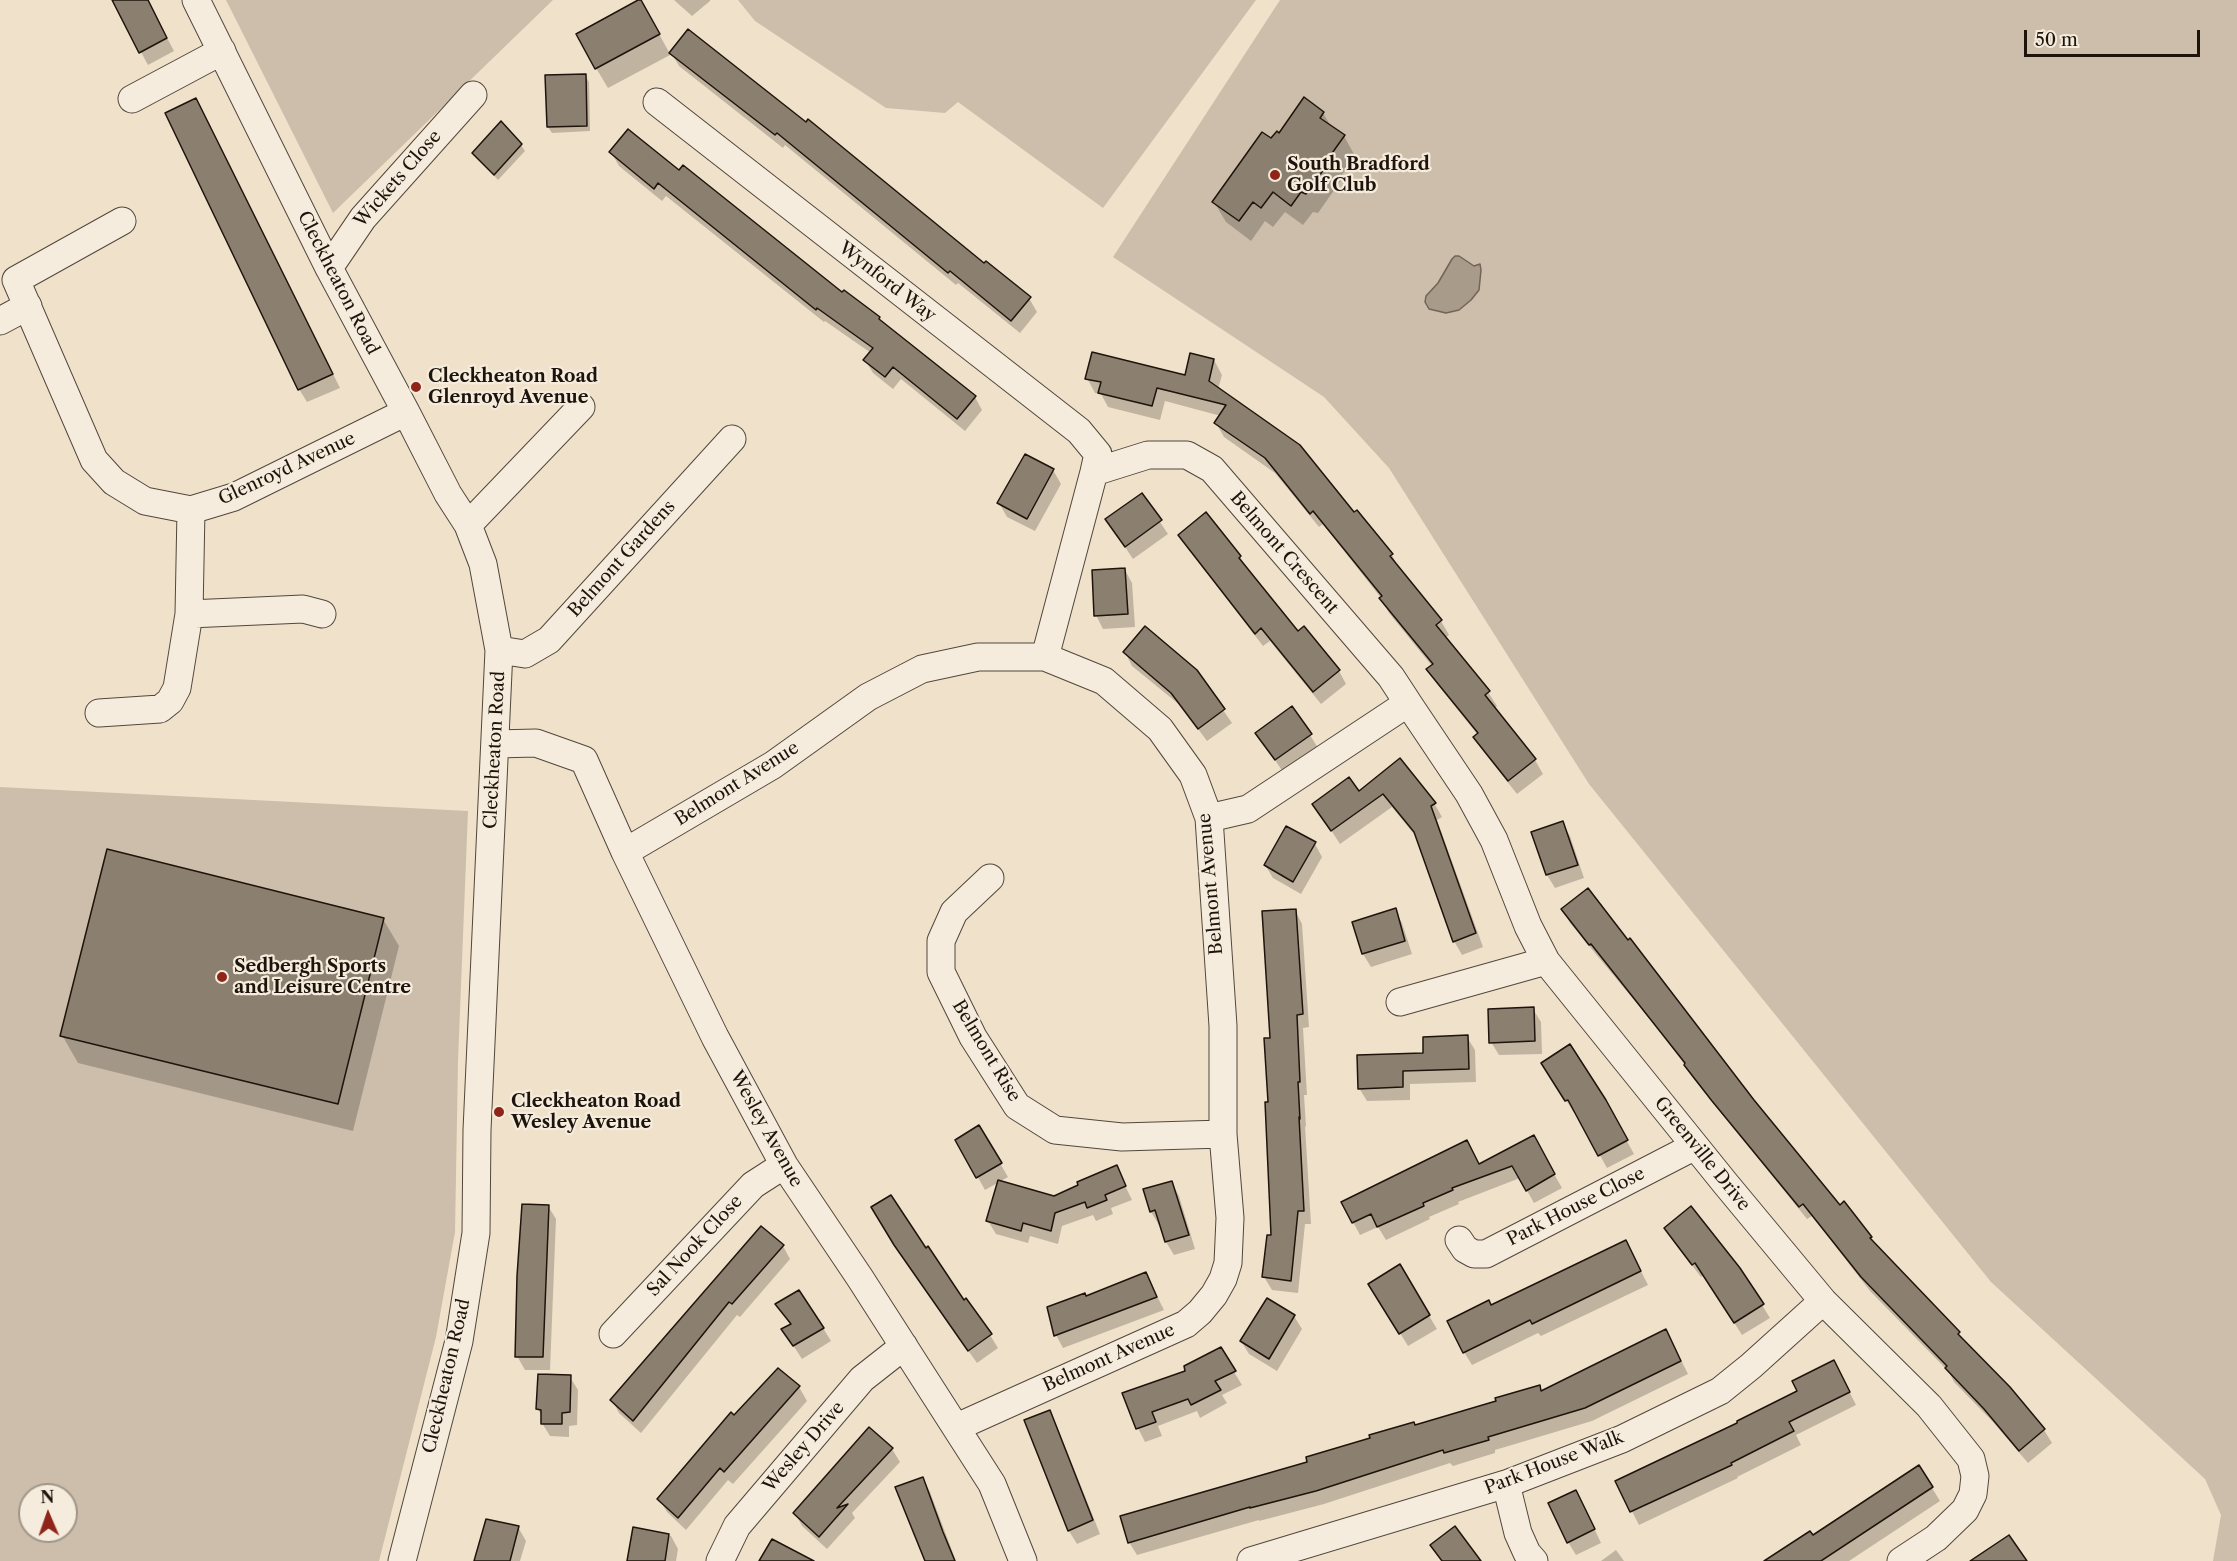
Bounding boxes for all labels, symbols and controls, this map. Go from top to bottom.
scale bar [2027,18,2202,56]
text: 50 m [2035,29,2078,51]
street label: Wickets Close [350,126,446,232]
place label: South Bradford Golf Club [1287,154,1430,196]
marker: South Bradford Golf Club [1268,168,1282,182]
street label: Cleckheaton Road [293,208,383,358]
street label: Wynford Way [834,237,940,327]
place label: Cleckheaton Road Glenroyd Avenue [428,366,598,409]
marker: Cleckheaton Road Glenroyd Avenue [409,380,423,394]
street label: Glenroyd Avenue [215,428,359,510]
street label: Belmont Crescent [1225,488,1343,618]
street label: Belmont Gardens [564,496,680,622]
street label: Cleckheaton Road [480,671,510,829]
street label: Belmont Avenue [671,737,803,831]
street label: Belmont Avenue [1194,812,1228,956]
place label: Sedbergh Sports and Leisure Centre [234,956,411,998]
marker: Sedbergh Sports and Leisure Centre [215,970,229,984]
street label: Belmont Rise [947,996,1025,1106]
street label: Wesley Avenue [725,1067,807,1191]
place label: Cleckheaton Road Wesley Avenue [511,1091,681,1134]
street label: Greenville Drive [1649,1093,1755,1215]
marker: Cleckheaton Road Wesley Avenue [492,1105,506,1119]
street label: Park House Close [1503,1163,1649,1251]
street label: Sal Nook Close [643,1191,747,1301]
street label: Cleckheaton Road [419,1297,475,1455]
street label: Belmont Avenue [1040,1319,1178,1397]
street label: Wesley Drive [759,1397,849,1497]
street label: Park House Walk [1481,1427,1627,1499]
north arrow [18,1483,78,1543]
text: N [40,1487,55,1507]

